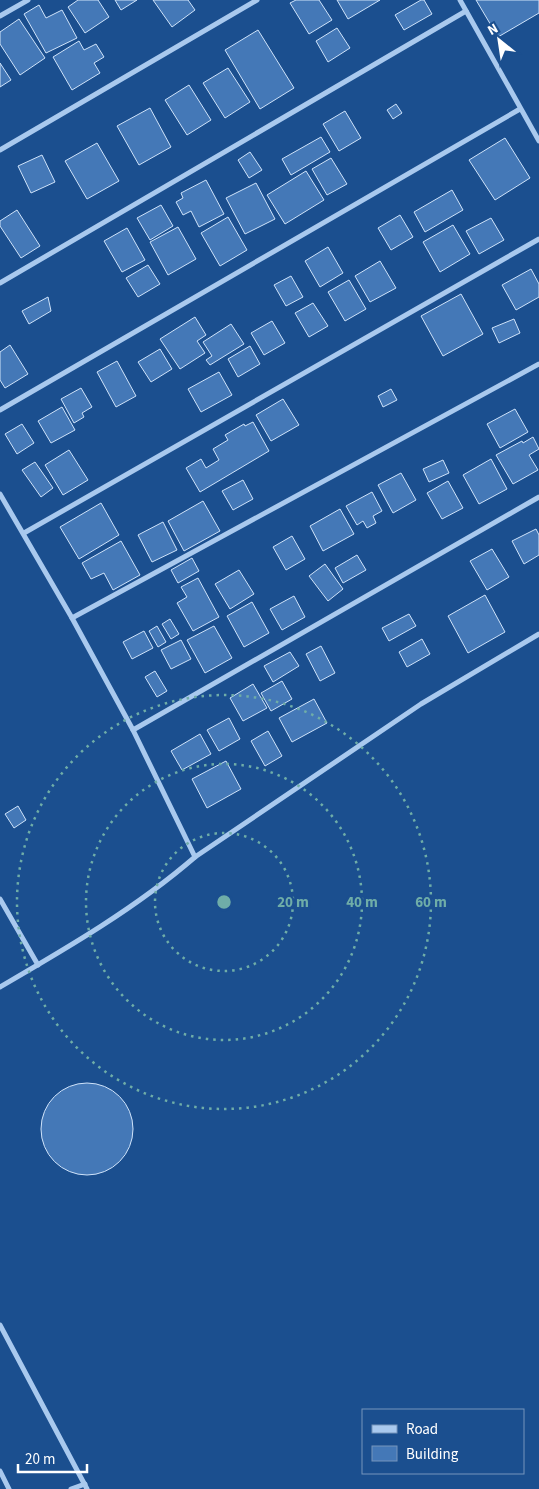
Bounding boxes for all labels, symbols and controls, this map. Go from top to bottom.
north arrow [474,15,524,65]
text: N [484,19,502,41]
text: 20 m [277,892,309,913]
text: 40 m [346,892,378,913]
text: 60 m [415,892,447,913]
centre of rings [215,893,233,911]
legend [362,1409,524,1474]
text: Road [406,1419,438,1440]
scale bar [18,1442,86,1474]
text: Building [406,1444,459,1465]
text: 20 m [25,1449,55,1470]

